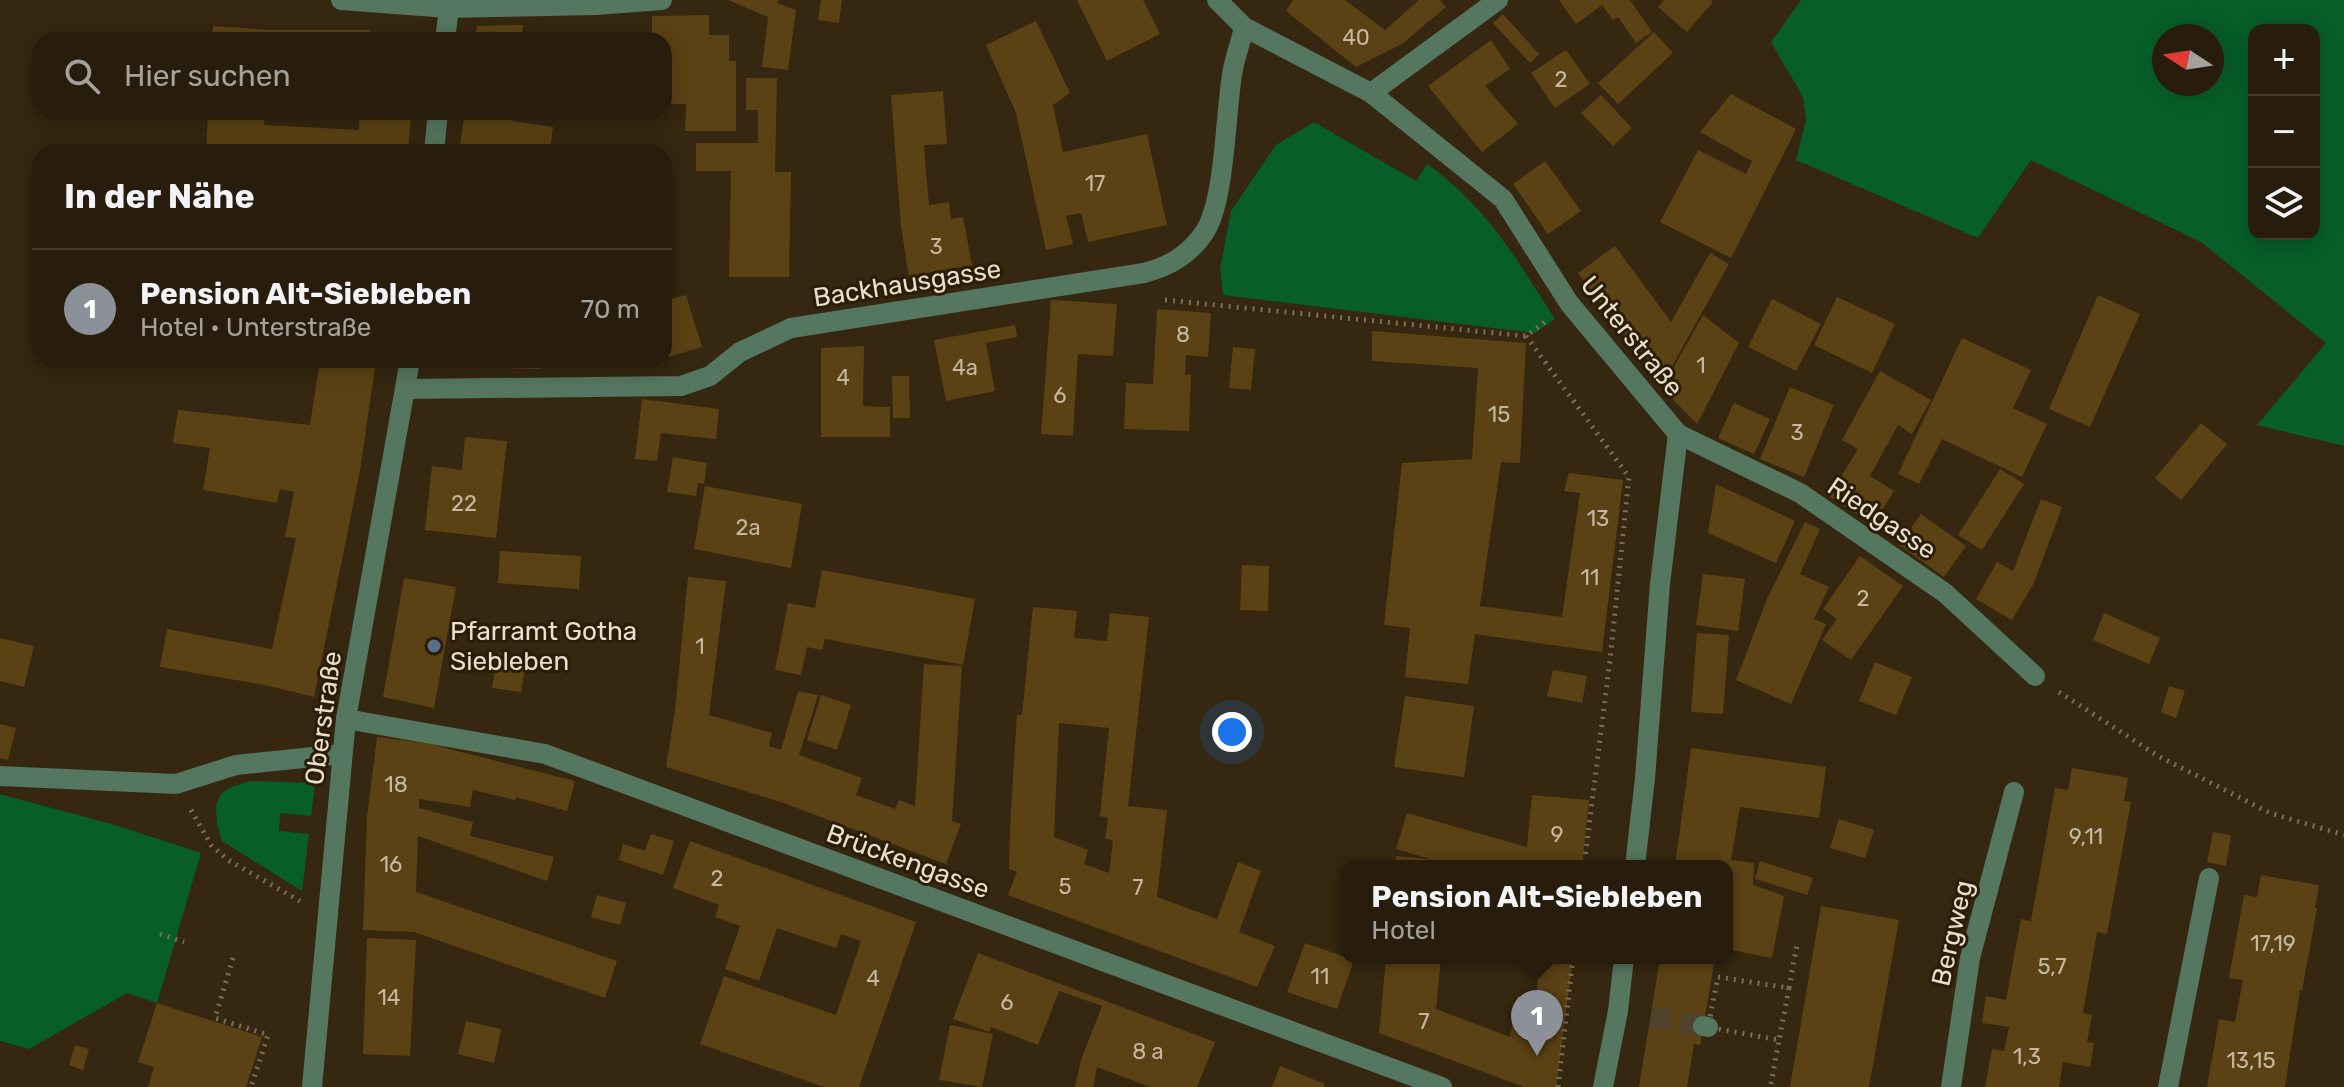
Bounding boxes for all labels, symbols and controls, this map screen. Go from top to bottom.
house number: 40 [1342,24,1370,51]
north arrow [2152,24,2224,96]
map controls [2248,24,2320,240]
button: + [2248,24,2320,96]
search box [32,32,672,120]
icon: search [60,54,104,98]
text: Hier suchen [124,58,291,94]
house number: 2 [1555,66,1567,93]
button: − [2248,96,2320,168]
button: layers [2248,168,2320,240]
house number: 17 [1085,170,1105,197]
text: In der Nähe [64,176,255,217]
house number: 3 [929,233,943,260]
street label: Backhausgasse [811,253,1003,314]
street label: Unterstraße [1574,270,1690,403]
text: Pension Alt-Siebleben [140,276,471,312]
text: 1 [84,294,96,325]
text: 70 m [581,294,640,325]
text: Hotel · Unterstraße [140,312,371,343]
house number: 8 [1176,321,1190,348]
house number: 1 [1696,352,1706,379]
house number: 4a [952,354,978,381]
house number: 4 [836,364,850,391]
house number: 6 [1053,382,1067,409]
house number: 15 [1488,401,1510,428]
house number: 3 [1790,419,1804,446]
street label: Riedgasse [1822,471,1942,566]
house number: 22 [451,490,477,517]
house number: 13 [1587,505,1609,532]
house number: 2a [735,514,761,541]
house number: 11 [1581,564,1599,591]
house number: 2 [1857,585,1869,612]
place label: Pfarramt Gotha Siebleben [450,616,637,677]
house number: 1 [695,633,705,660]
marker: Pfarramt Gotha Siebleben [425,637,443,655]
street label: Oberstraße [299,649,348,787]
your location [1212,712,1252,752]
house number: 18 [384,771,408,798]
street label: Brückengasse [822,818,994,905]
house number: 9 [1550,821,1564,848]
house number: 9,11 [2069,823,2103,850]
house number: 16 [380,851,402,878]
popup [1341,860,1733,964]
house number: 2 [711,865,723,892]
house number: 5 [1058,873,1072,900]
house number: 7 [1132,874,1144,901]
street label: Bergweg [1925,877,1980,989]
text: Pension Alt-Siebleben [1371,879,1703,915]
text: Hotel [1371,915,1436,946]
house number: 17,19 [2250,930,2296,957]
house number: 5,7 [2038,953,2066,980]
house number: 11 [1311,963,1329,990]
house number: 4 [866,965,880,992]
house number: 14 [377,984,401,1011]
house number: 6 [1000,989,1014,1016]
pin: 1 [1511,990,1563,1056]
house number: 7 [1418,1008,1430,1035]
house number: 8 a [1132,1038,1164,1065]
house number: 1,3 [2013,1043,2041,1070]
house number: 13,15 [2226,1047,2276,1074]

